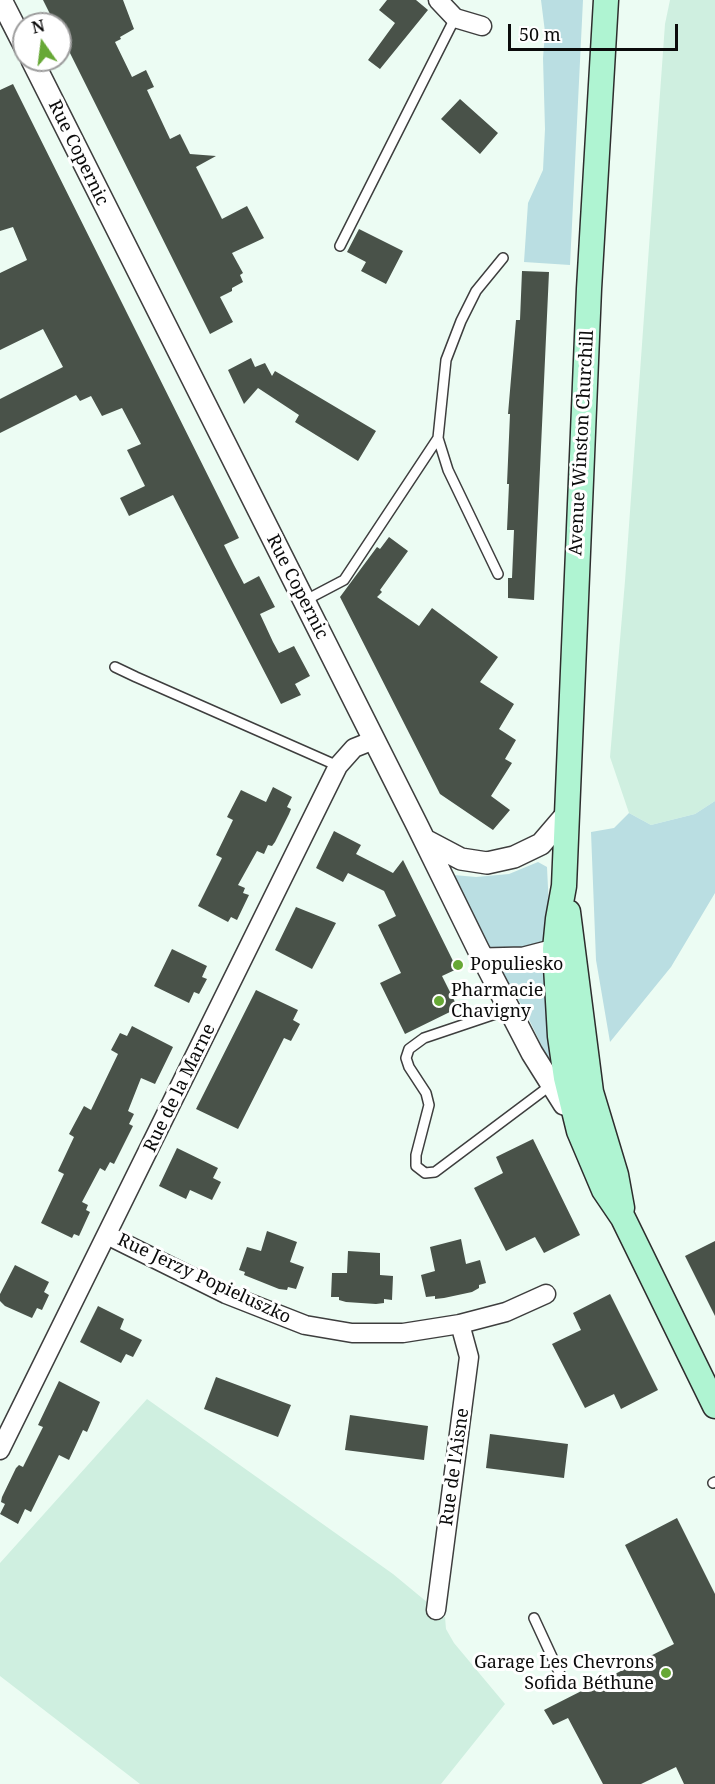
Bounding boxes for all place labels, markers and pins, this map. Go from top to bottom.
place label: Populiesko [470,954,563,976]
marker: Populiesko [451,958,465,972]
place label: Pharmacie Chavigny [451,980,543,1022]
marker: Pharmacie Chavigny [432,994,446,1008]
place label: Garage Les Chevrons Sofida Béthune [474,1652,654,1694]
marker: Garage Les Chevrons Sofida Béthune [659,1666,673,1680]

